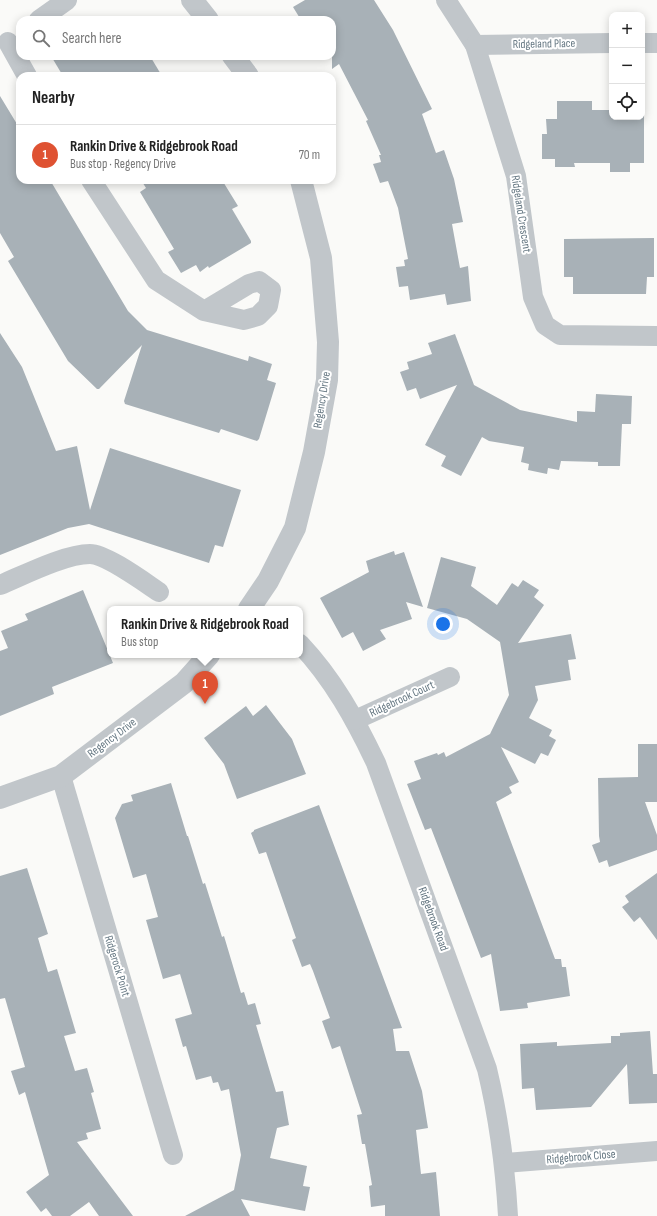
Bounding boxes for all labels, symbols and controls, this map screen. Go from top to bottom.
map controls [609,12,645,120]
button: + [609,12,645,48]
search box [16,16,336,60]
icon: search [30,27,52,49]
text: Search here [62,29,122,48]
street label: Ridgeland Place [512,36,576,52]
button: − [609,48,645,84]
button: locate [609,84,645,120]
text: Nearby [32,88,75,108]
text: Rankin Drive & Ridgebrook Road [70,137,238,156]
text: 1 [42,147,48,163]
text: 70 m [299,147,320,163]
text: Bus stop · Regency Drive [70,156,176,172]
street label: Ridgeland Crescent [508,174,535,254]
street label: Regency Drive [310,370,334,429]
popup [107,606,303,658]
your location [433,614,453,634]
text: Rankin Drive & Ridgebrook Road [121,615,289,634]
text: Bus stop [121,634,158,650]
pin: 1 [192,671,218,704]
street label: Ridgebrook Court [367,677,437,721]
street label: Regency Drive [85,715,139,761]
street label: Ridgebrook Road [414,885,452,953]
street label: Ridgerock Point [101,934,133,999]
street label: Ridgebrook Close [546,1146,616,1167]

